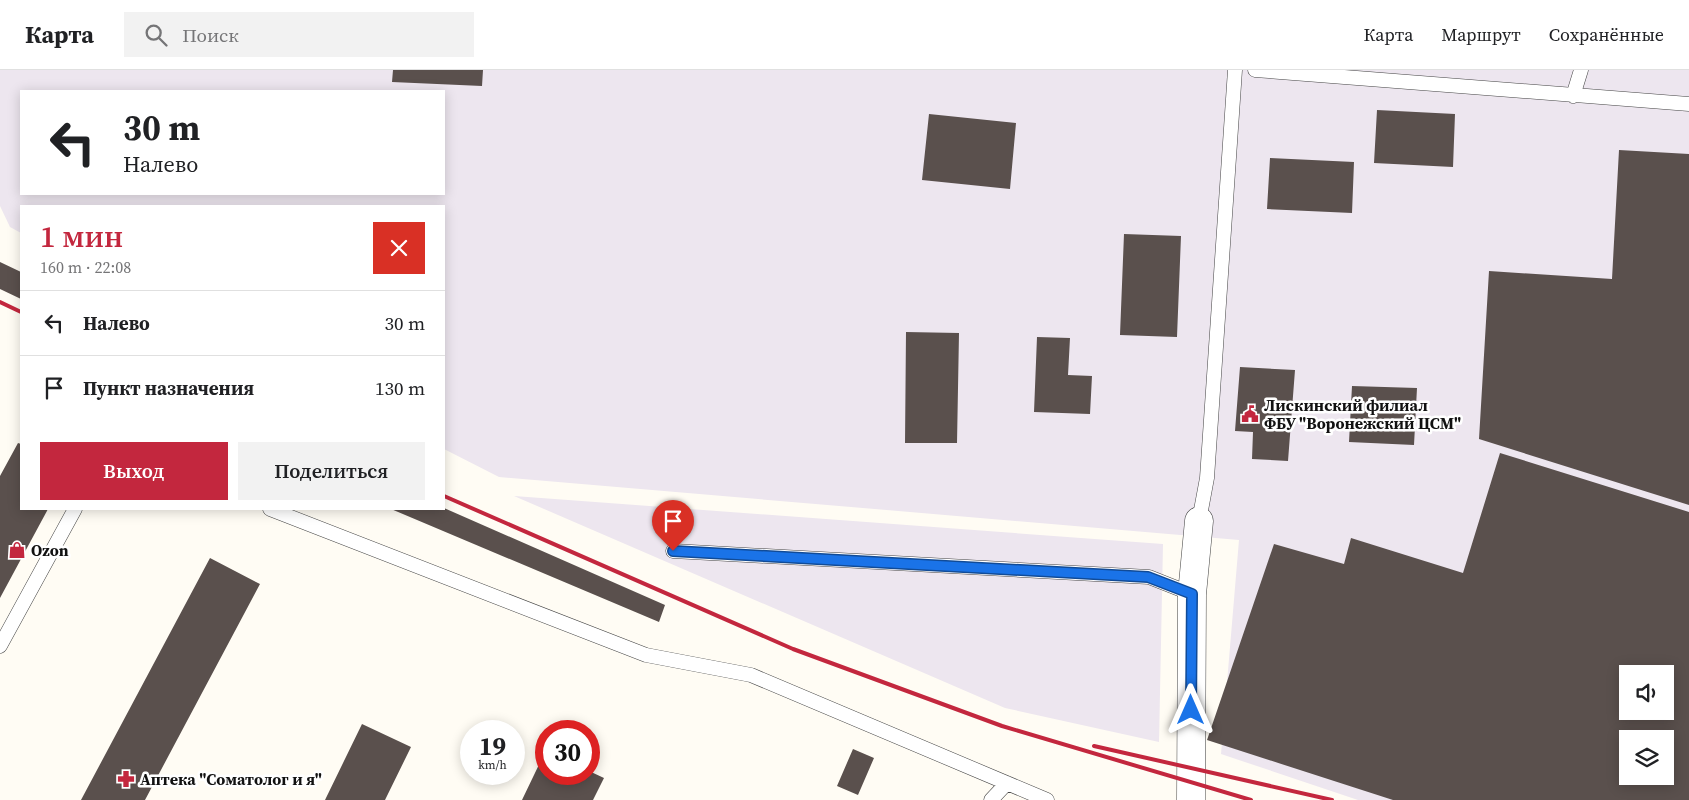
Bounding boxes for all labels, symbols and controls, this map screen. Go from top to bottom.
search box [124,12,474,57]
text: Карта [25,18,94,51]
icon: search [142,21,170,49]
text: Поиск [182,22,239,48]
text: Карта [1364,22,1413,47]
text: Маршрут [1441,22,1521,47]
text: Сохранённые [1549,22,1664,47]
text: 30 m [123,104,200,152]
icon: left [40,110,105,175]
text: Налево [123,149,198,179]
text: 1 мин [40,216,123,257]
button: close [373,222,425,274]
text: 160 m · 22:08 [40,256,131,278]
icon: left [40,309,68,337]
text: Налево [83,310,150,336]
text: 30 m [384,310,425,336]
icon: arrive [40,374,68,402]
text: Пункт назначения [83,375,254,401]
text: 130 m [375,375,425,401]
place label: Лискинский филиал ФБУ "Воронежский ЦСМ" [1264,394,1461,434]
public building icon: Лискинский филиал ФБУ "Воронежский ЦСМ" [1240,404,1260,424]
button: Выход [40,442,228,500]
button: Поделиться [238,442,425,500]
pin [652,500,694,551]
icon: arrive [659,507,687,535]
place label: Ozon [31,539,69,561]
shop icon: Ozon [7,540,27,560]
map controls [1619,665,1674,785]
button: sound [1619,665,1674,720]
position arrow [1164,683,1216,735]
speed limit sign: 30 [535,720,600,785]
text: 19 [479,729,506,763]
button: layers [1619,730,1674,785]
text: km/h [478,757,507,773]
place label: Аптека "Соматолог и я" [140,768,322,790]
pharmacy icon: Аптека "Соматолог и я" [116,769,136,789]

